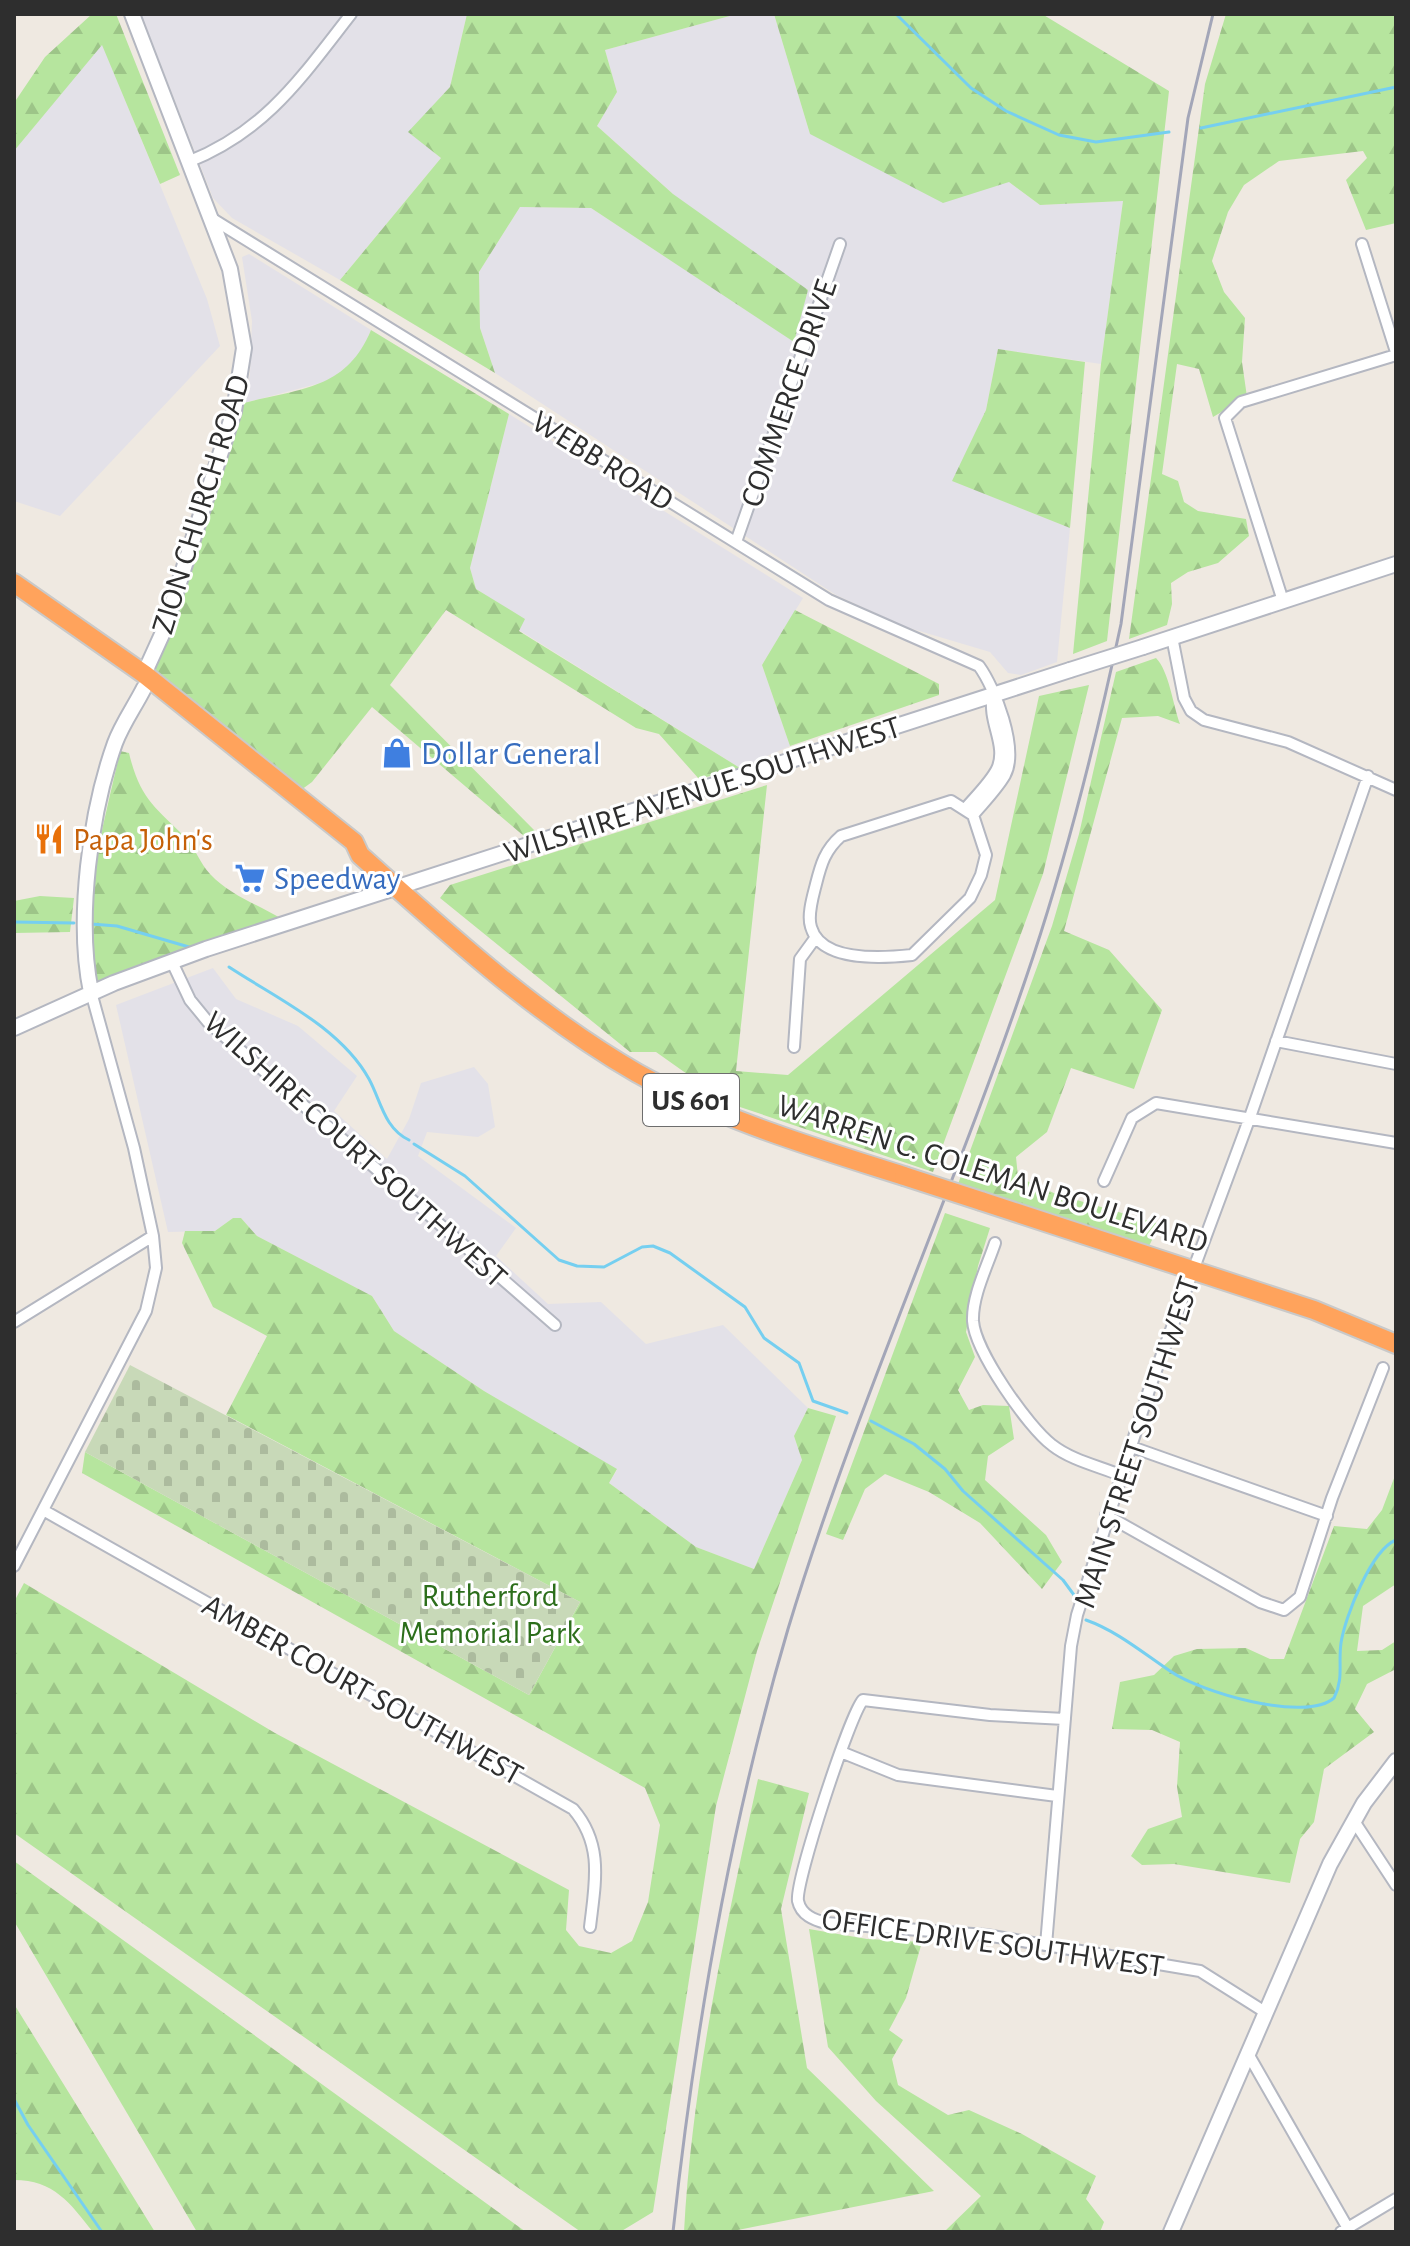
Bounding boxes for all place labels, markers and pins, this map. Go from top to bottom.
shop icon: Dollar General [380,736,414,770]
place label: Dollar General [421,738,601,770]
restaurant icon: Papa John's [32,822,66,856]
place label: Papa John's [73,824,213,856]
supermarket icon: Speedway [233,861,267,895]
place label: Speedway [274,863,401,895]

